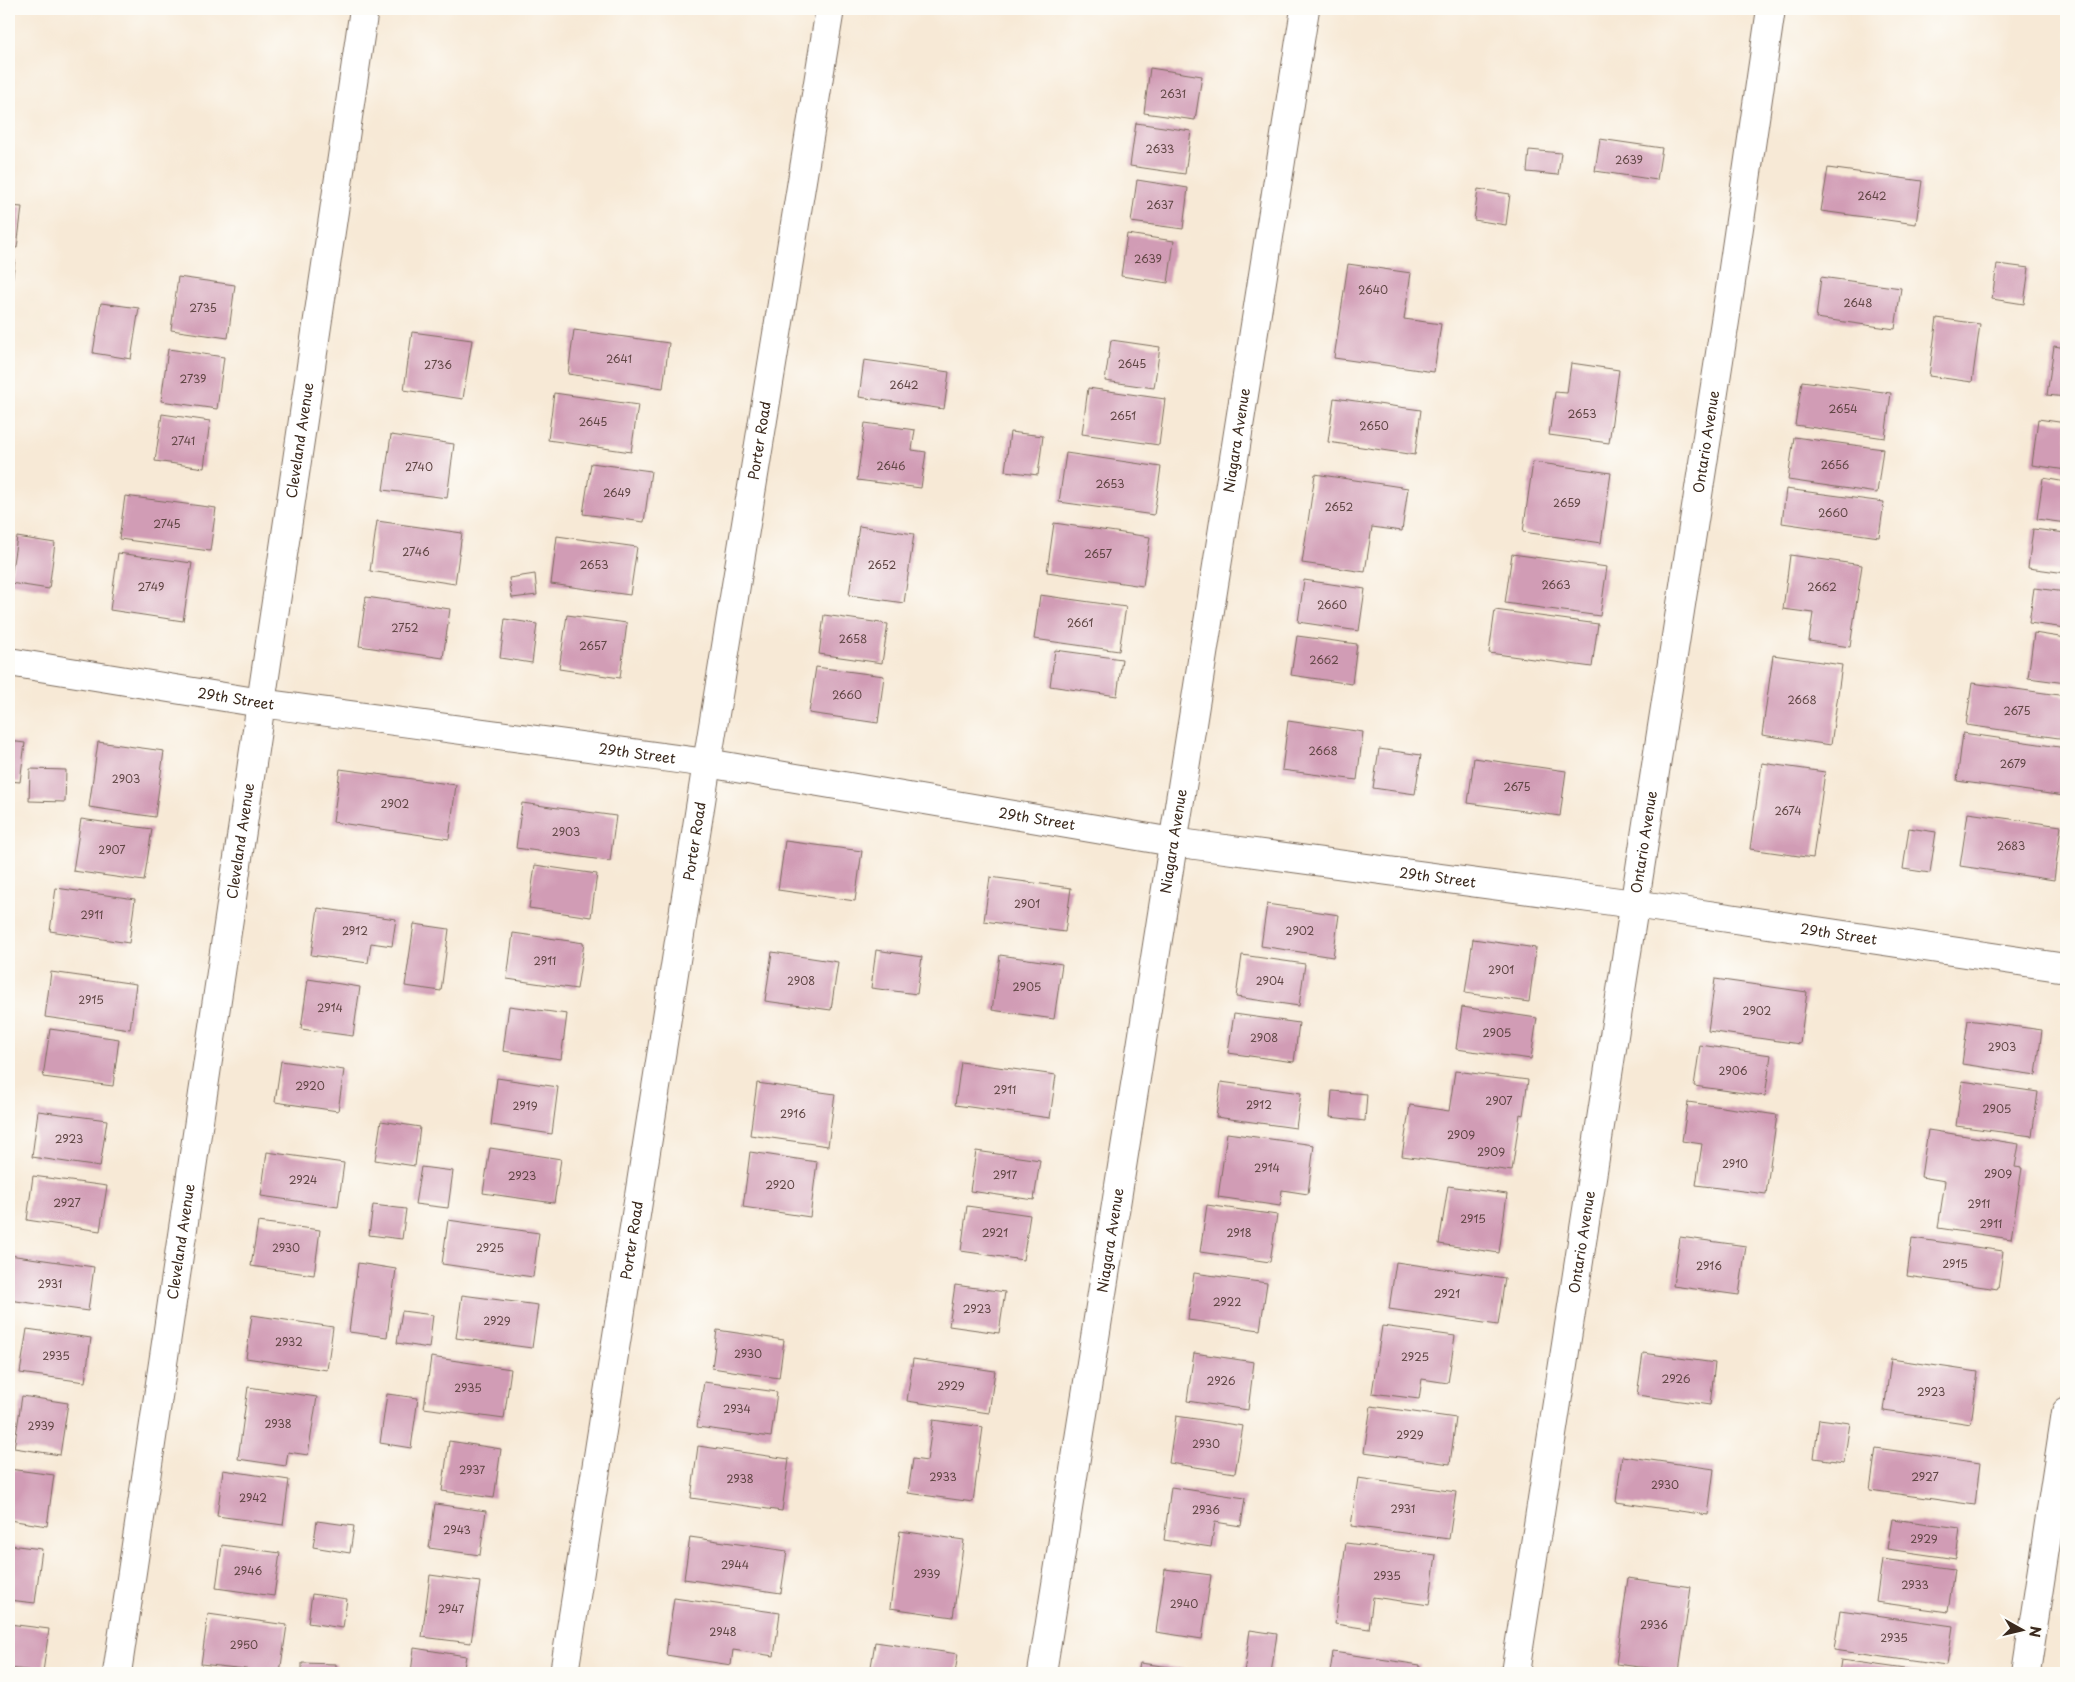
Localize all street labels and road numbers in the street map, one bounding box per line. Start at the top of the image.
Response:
street label: Cleveland Avenue [280,381,318,500]
street label: Niagara Avenue [1218,386,1255,494]
street label: Ontario Avenue [1687,389,1724,494]
street label: Porter Road [742,399,776,481]
street label: 29th Street [196,682,276,715]
street label: 29th Street [598,738,677,769]
street label: Cleveland Avenue [221,781,259,900]
street label: Niagara Avenue [1154,787,1192,895]
street label: Ontario Avenue [1625,789,1662,895]
street label: Porter Road [678,800,711,882]
street label: 29th Street [997,802,1077,835]
street label: 29th Street [1398,862,1478,893]
street label: 29th Street [1799,918,1879,950]
street label: Cleveland Avenue [162,1182,200,1301]
street label: Niagara Avenue [1091,1186,1129,1294]
street label: Ontario Avenue [1563,1189,1600,1295]
street label: Porter Road [615,1199,648,1281]

